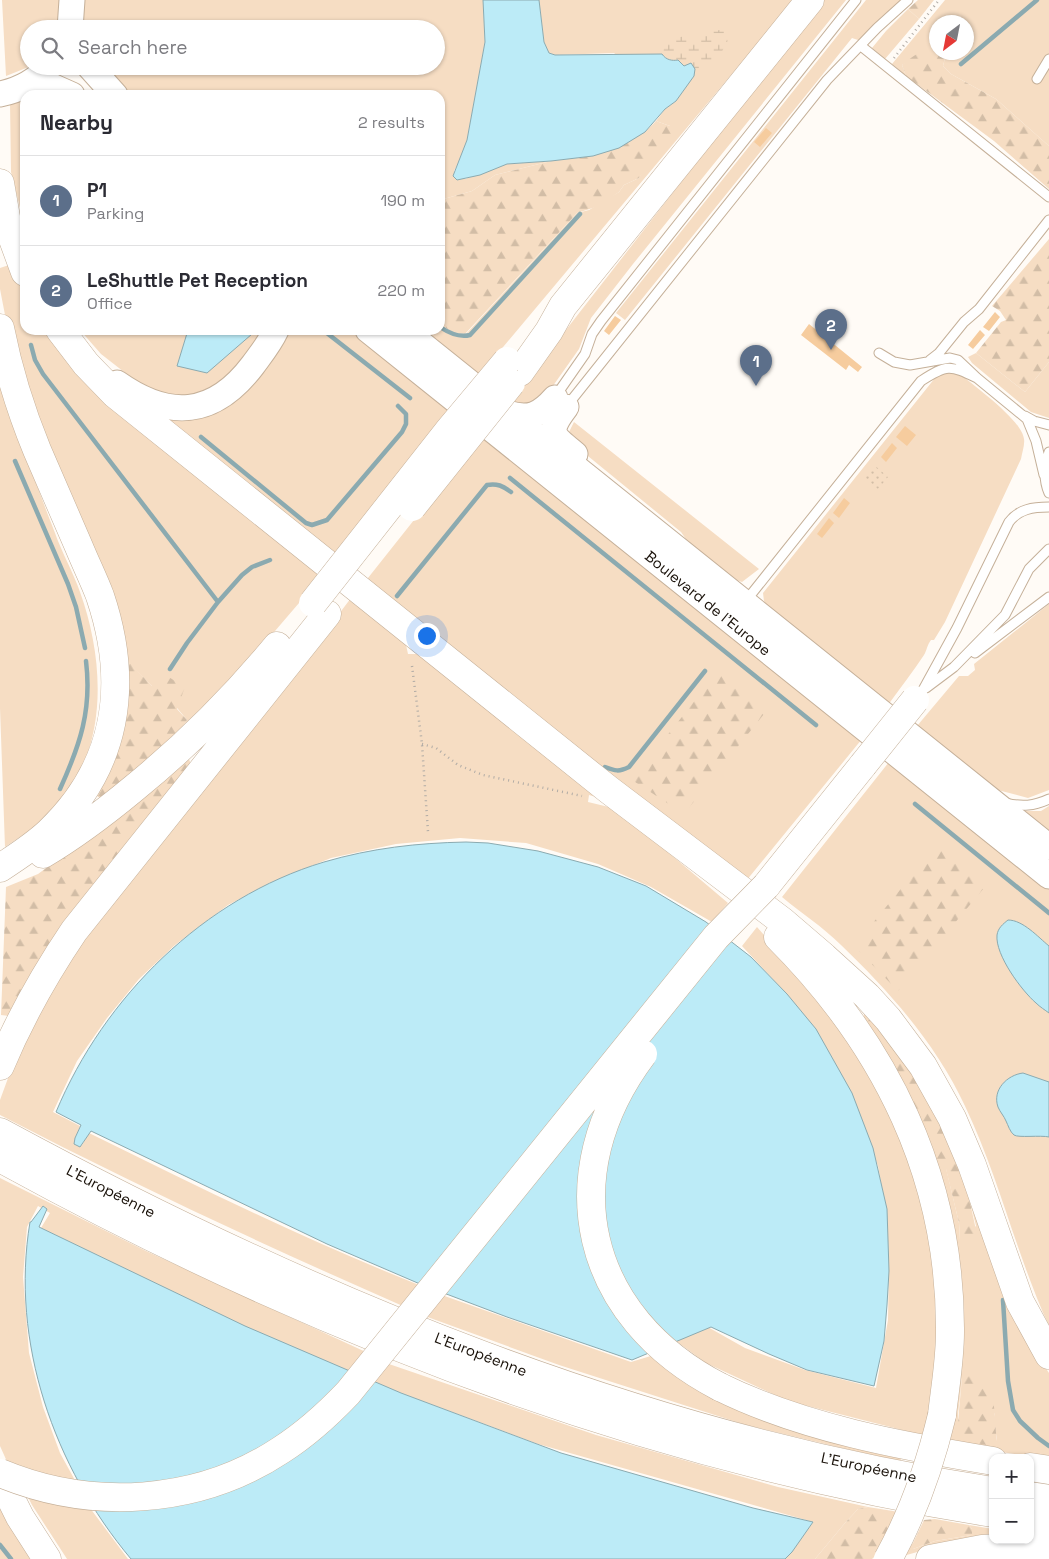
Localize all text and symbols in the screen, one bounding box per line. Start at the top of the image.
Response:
north arrow [929,15,974,60]
search box [20,20,445,75]
icon: search [38,34,66,62]
text: Search here [78,35,188,60]
text: Nearby [40,109,113,136]
text: 2 results [358,112,425,133]
text: P1 [87,178,107,203]
text: 1 [52,190,60,211]
text: 190 m [380,190,425,211]
text: Parking [87,203,144,224]
text: LeShuttle Pet Reception [87,268,308,293]
text: 2 [51,280,61,301]
text: 220 m [378,280,425,301]
text: Office [87,293,133,314]
pin: 2 [815,309,847,350]
pin: 1 [740,345,772,386]
street label: Boulevard de l'Europe [641,546,775,660]
your location [414,623,440,649]
street label: L'Européenne [63,1160,159,1222]
street label: L'Européenne [432,1328,530,1380]
street label: L'Européenne [819,1448,919,1486]
map controls [989,1454,1034,1544]
button: + [989,1454,1034,1499]
button: − [989,1499,1034,1544]

